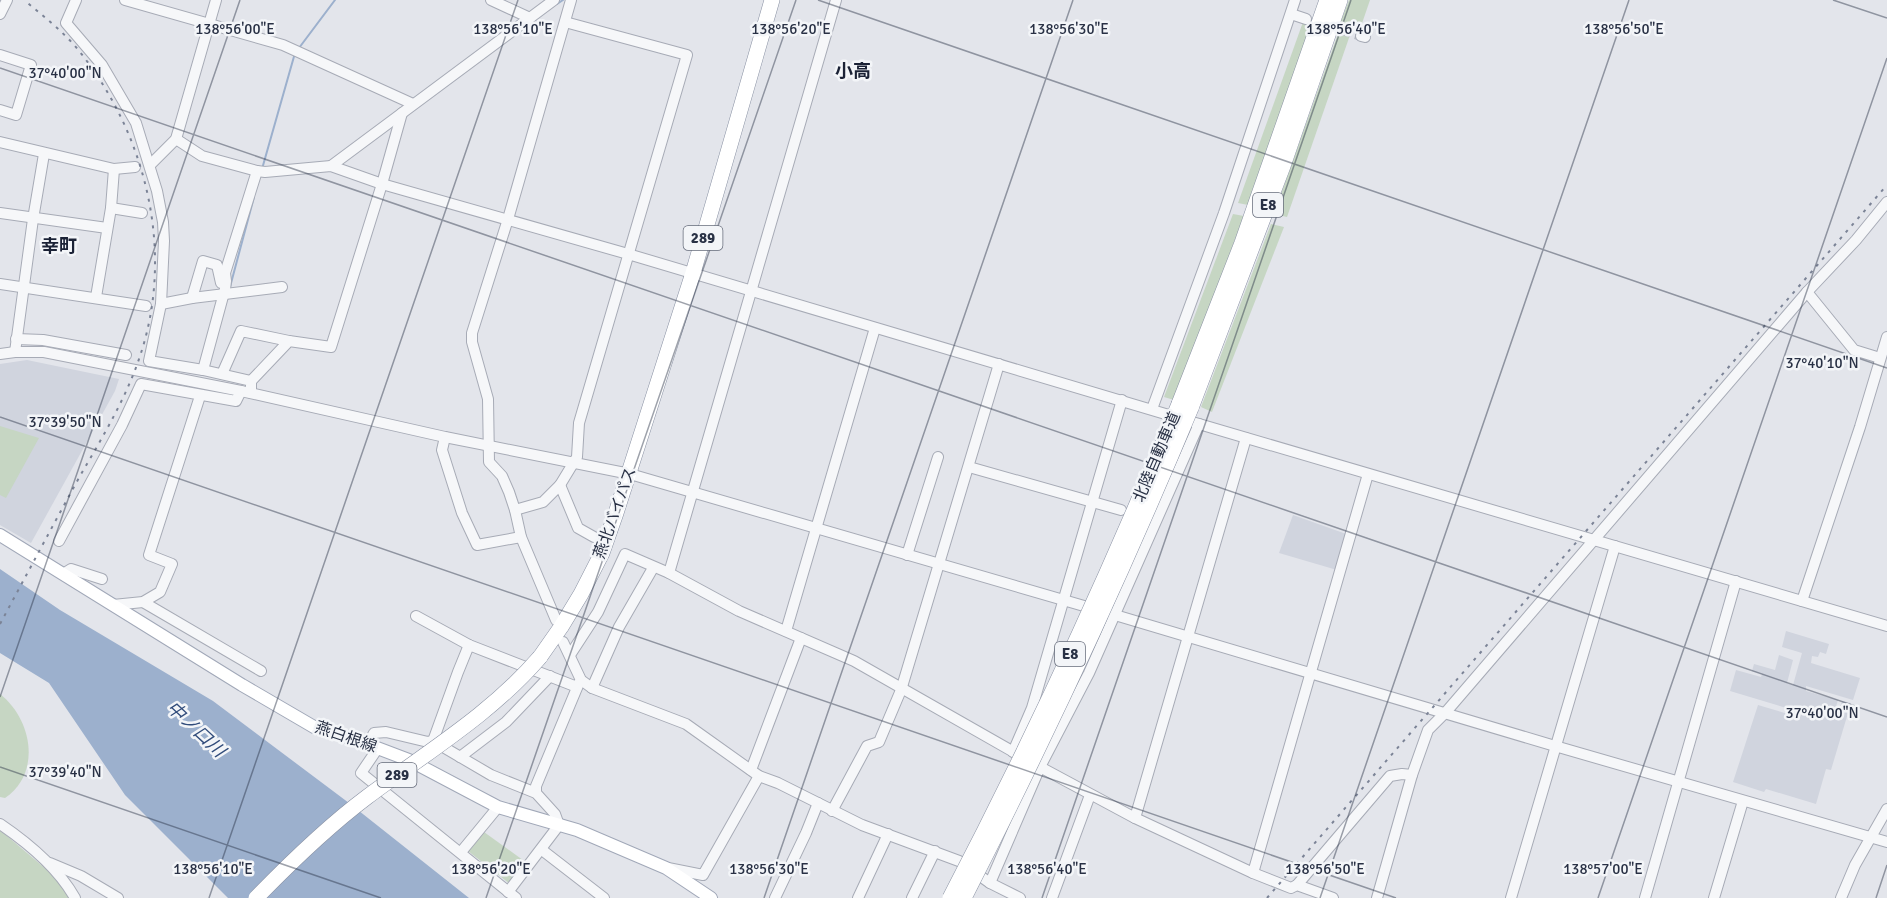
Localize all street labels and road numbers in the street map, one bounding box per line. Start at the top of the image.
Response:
road number: E8 [1253,193,1283,217]
road number: 289 [684,226,722,250]
street label: 北陸自動車道 [1129,409,1185,505]
street label: 燕北バイパス [589,465,641,561]
road number: E8 [1055,642,1085,666]
street label: 燕白根線 [312,717,380,757]
road number: 289 [378,763,416,787]

